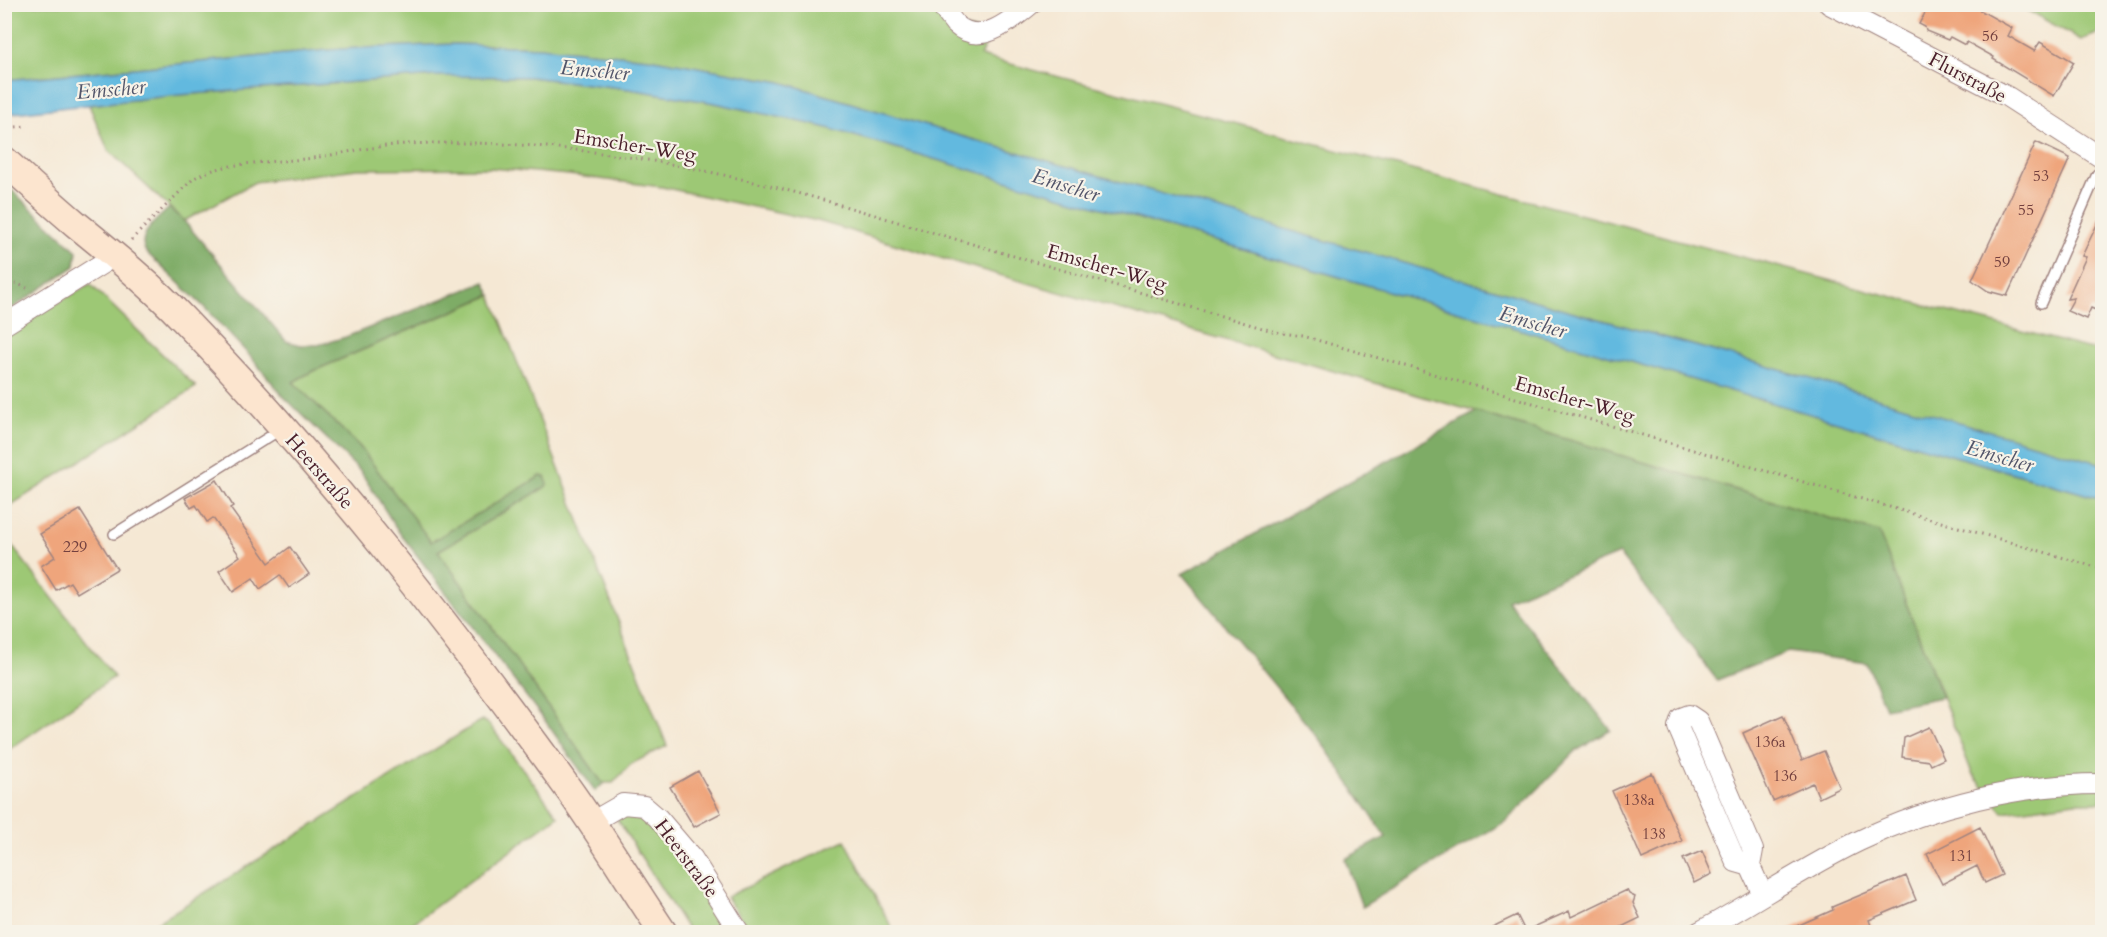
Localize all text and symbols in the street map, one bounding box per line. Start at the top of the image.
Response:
house number: 56 [1982,25,1998,47]
street label: Flurstraße [1924,46,2011,109]
water label: Emscher [559,53,632,88]
water label: Emscher [75,72,148,107]
street label: Emscher-Weg [572,122,699,169]
water label: Emscher [1029,162,1104,210]
house number: 53 [2033,165,2049,187]
house number: 55 [2018,199,2034,221]
street label: Emscher-Weg [1044,237,1171,298]
house number: 59 [1994,251,2010,273]
water label: Emscher [1496,299,1571,346]
street label: Emscher-Weg [1512,369,1639,430]
street label: Heerstraße [279,428,360,515]
water label: Emscher [1963,433,2038,480]
house number: 229 [63,536,87,558]
house number: 136a [1754,731,1786,753]
house number: 136 [1773,765,1797,787]
house number: 138a [1623,789,1655,811]
street label: Heerstraße [648,813,725,903]
house number: 138 [1642,823,1666,845]
house number: 131 [1949,845,1973,867]

